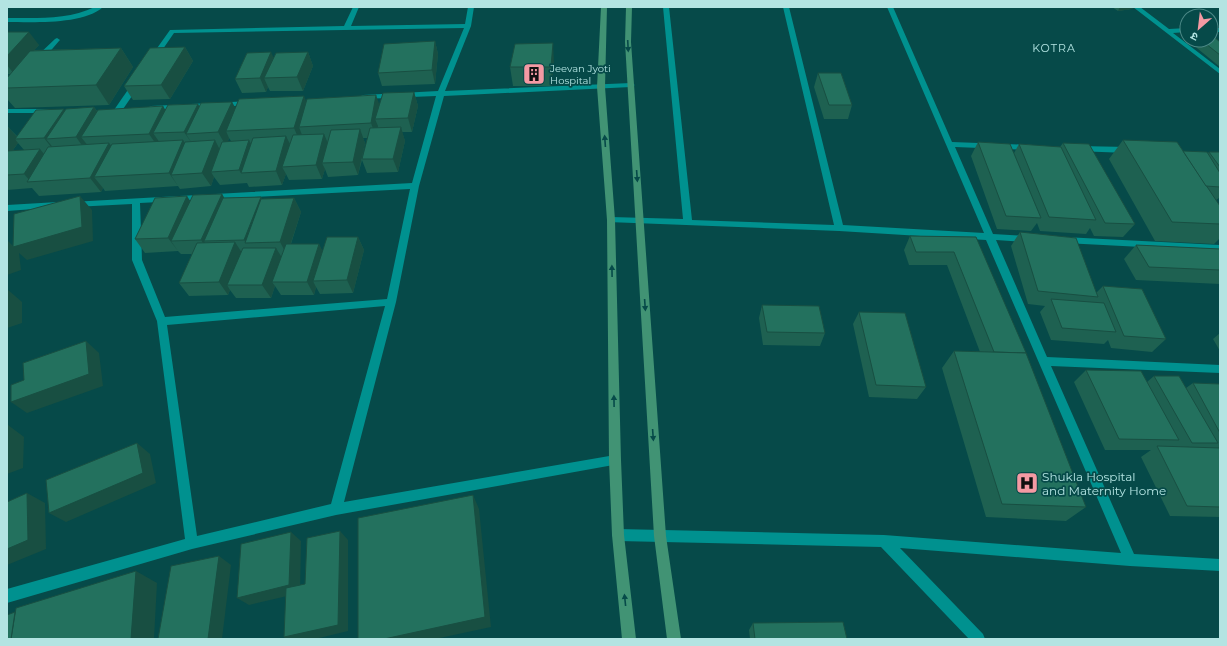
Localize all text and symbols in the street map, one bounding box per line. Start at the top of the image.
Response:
north arrow [1179,8,1219,48]
text: उ [1188,29,1200,45]
one-way arrow [625,40,632,52]
district label: KOTRA [1032,41,1076,55]
building icon: Jeevan Jyoti Hospital [521,61,547,87]
place label: Jeevan Jyoti Hospital [549,62,611,87]
one-way arrow [602,135,609,147]
one-way arrow [633,170,640,182]
one-way arrow [608,265,615,277]
one-way arrow [642,299,648,312]
one-way arrow [611,394,617,407]
one-way arrow [650,429,657,441]
place label: Shukla Hospital and Maternity Home [1042,469,1166,498]
hospital icon: Shukla Hospital and Maternity Home [1014,470,1040,496]
one-way arrow [621,594,628,606]

